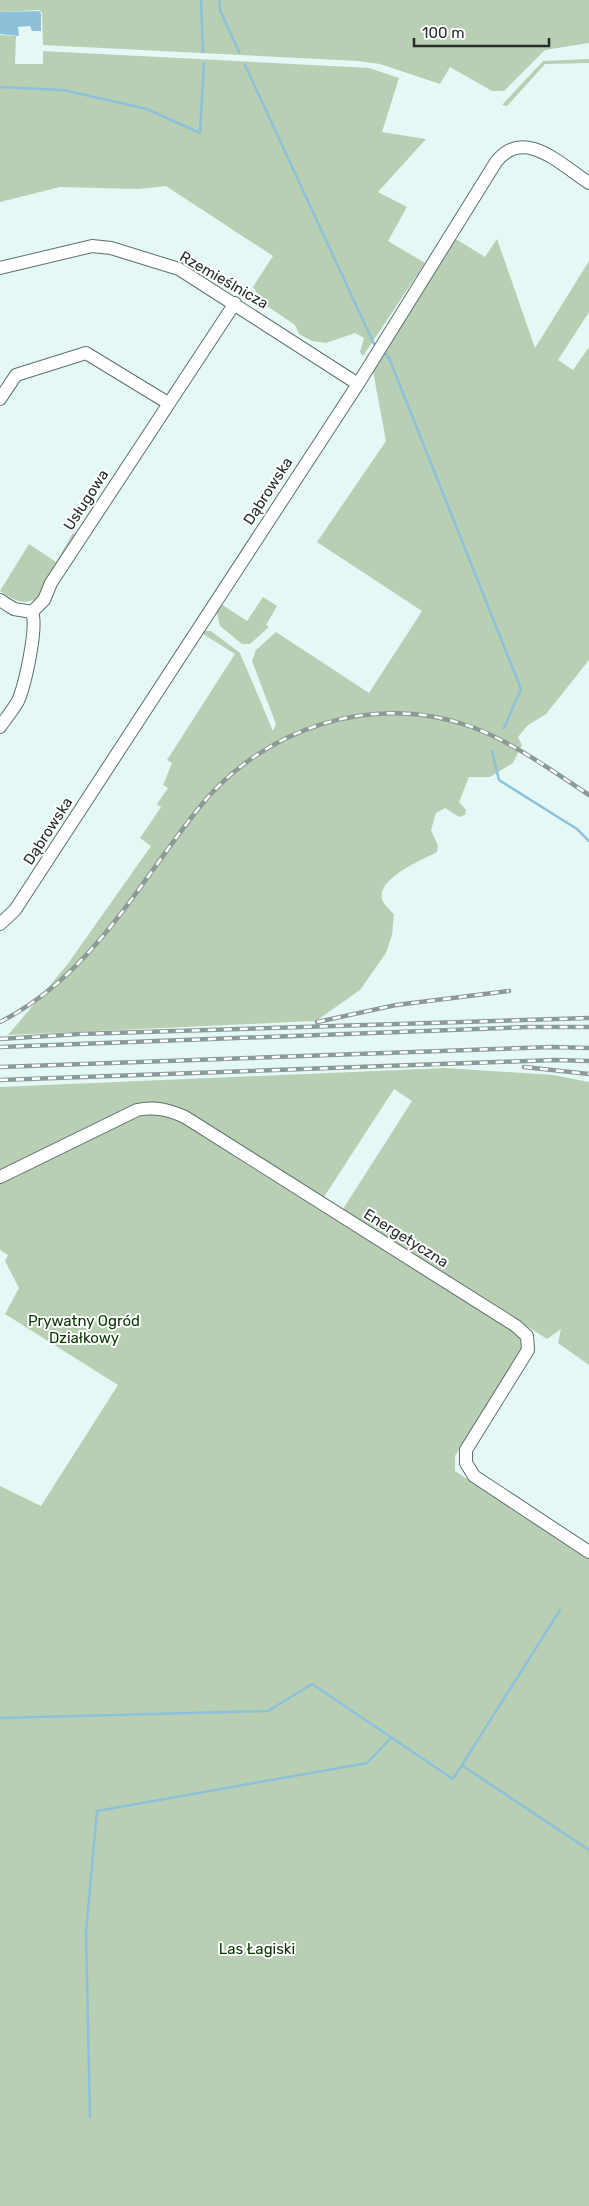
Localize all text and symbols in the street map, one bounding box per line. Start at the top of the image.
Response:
scale bar [414,15,549,47]
text: 100 m [422,24,464,42]
street label: Rzemieślnicza [176,247,272,313]
street label: Dąbrowska [240,454,296,528]
street label: Usługowa [60,466,112,534]
street label: Dąbrowska [20,794,76,868]
street label: Energetyczna [360,1205,452,1271]
park label: Prywatny Ogród Działkowy [28,1312,140,1347]
park label: Las Łagiski [219,1940,295,1958]

